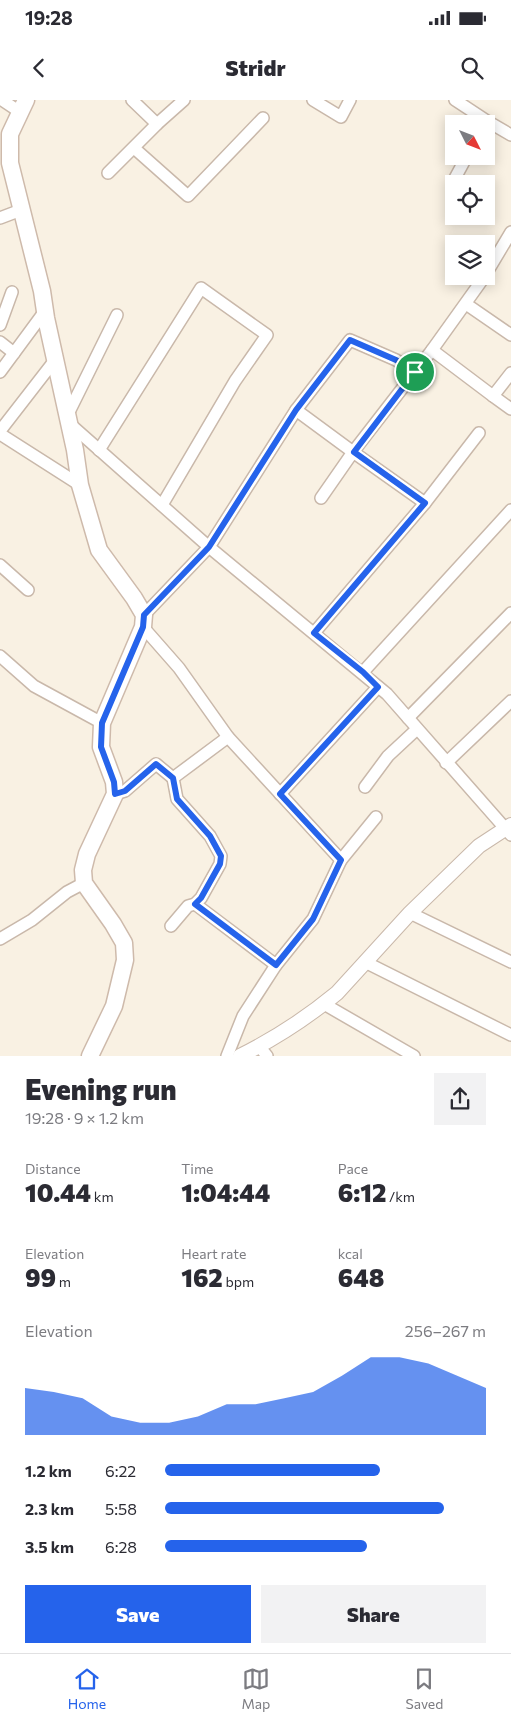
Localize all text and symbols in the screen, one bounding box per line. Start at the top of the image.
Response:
text: 19:28 [25,6,73,29]
icon: back [25,54,53,82]
text: Stridr [225,54,286,81]
icon: search [458,54,486,82]
north arrow [445,115,495,165]
map controls [445,115,495,285]
button: locate [445,175,495,225]
button: layers [445,235,495,285]
pin [394,351,436,393]
icon: arrive [401,358,429,386]
text: Evening run [25,1072,177,1106]
button: share [434,1073,486,1125]
text: 19:28 · 9 × 1.2 km [25,1108,144,1127]
text: Distance [25,1160,81,1177]
text: Time [181,1160,214,1177]
text: Pace [338,1160,368,1177]
text: 10.44 [25,1177,91,1207]
text: 1:04:44 [181,1177,270,1207]
text: 6:12 [338,1177,386,1207]
text: km [91,1188,114,1205]
text: /km [386,1188,415,1205]
text: Elevation [25,1245,84,1262]
text: Heart rate [181,1245,246,1262]
text: kcal [338,1245,363,1262]
text: 99 [25,1262,56,1292]
text: 162 [181,1262,223,1292]
text: 648 [338,1262,384,1292]
text: m [56,1273,71,1290]
text: bpm [223,1273,254,1290]
text: Elevation [25,1321,93,1340]
text: 256–267 m [405,1321,486,1340]
text: 1.2 km [25,1461,72,1480]
text: 6:22 [105,1461,136,1480]
text: 2.3 km [25,1499,74,1518]
text: 5:58 [105,1499,137,1518]
text: 3.5 km [25,1537,74,1556]
text: 6:28 [105,1537,137,1556]
button: Save [25,1585,251,1643]
button: Share [261,1585,486,1643]
tab: Home [68,1665,106,1712]
tab: Map [241,1665,270,1712]
tab: Saved [406,1665,443,1712]

